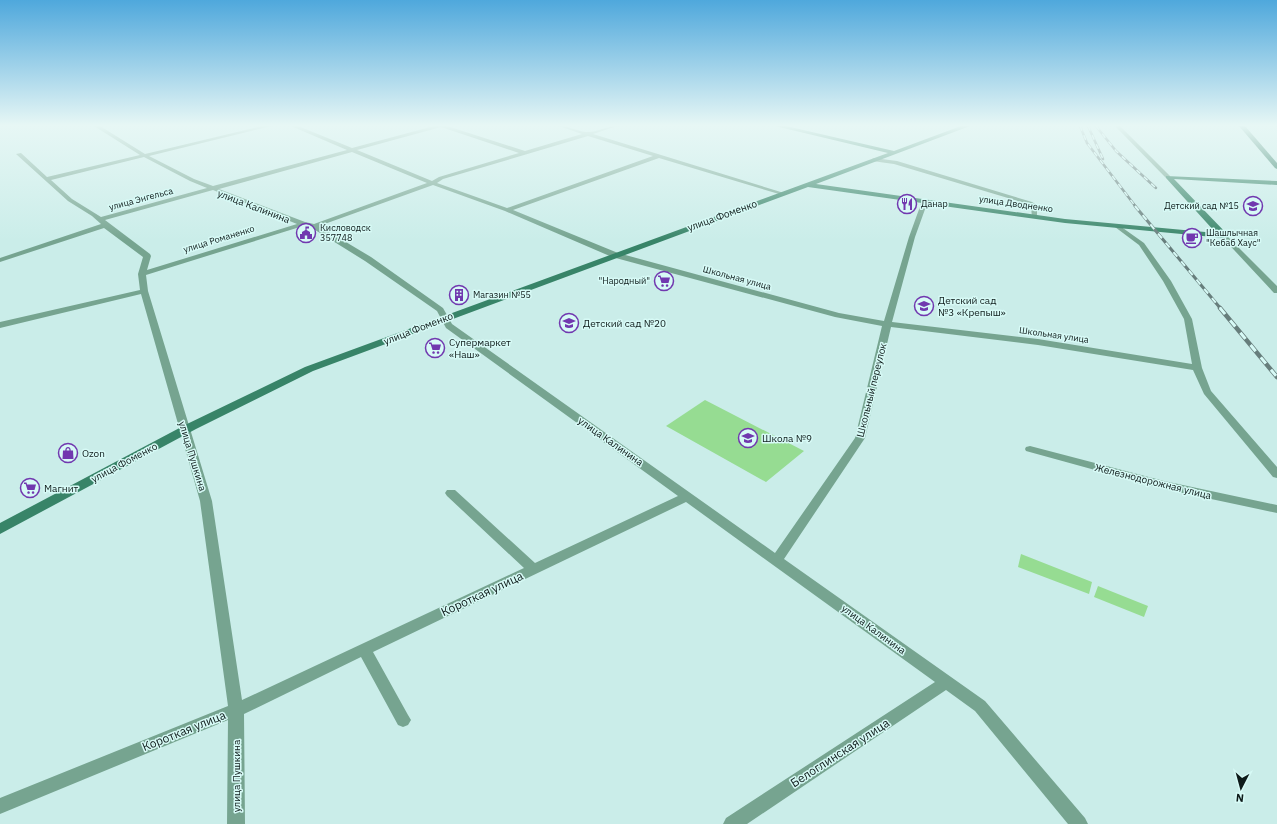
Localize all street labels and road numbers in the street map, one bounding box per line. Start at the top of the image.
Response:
street label: улица Энгельса [108,185,174,212]
street label: улица Калинина [216,187,293,226]
street label: улица Дводненко [978,193,1054,214]
street label: улица Фоменко [685,197,759,234]
street label: улица Романенко [182,222,256,255]
street label: Школьная улица [702,263,773,292]
street label: улица Фоменко [382,309,455,348]
street label: Школьная улица [1019,324,1090,345]
street label: Школьный переулок [853,341,890,439]
street label: улица Калинина [576,414,646,469]
street label: улица Пушкина [176,420,210,493]
street label: улица Фоменко [89,439,160,485]
street label: Железнодорожная улица [1093,461,1213,502]
street label: Короткая улица [438,568,526,619]
street label: улица Калинина [839,602,909,658]
street label: Короткая улица [140,707,228,754]
street label: Белоглинская улица [787,715,892,790]
street label: улица Пушкина [230,739,243,812]

